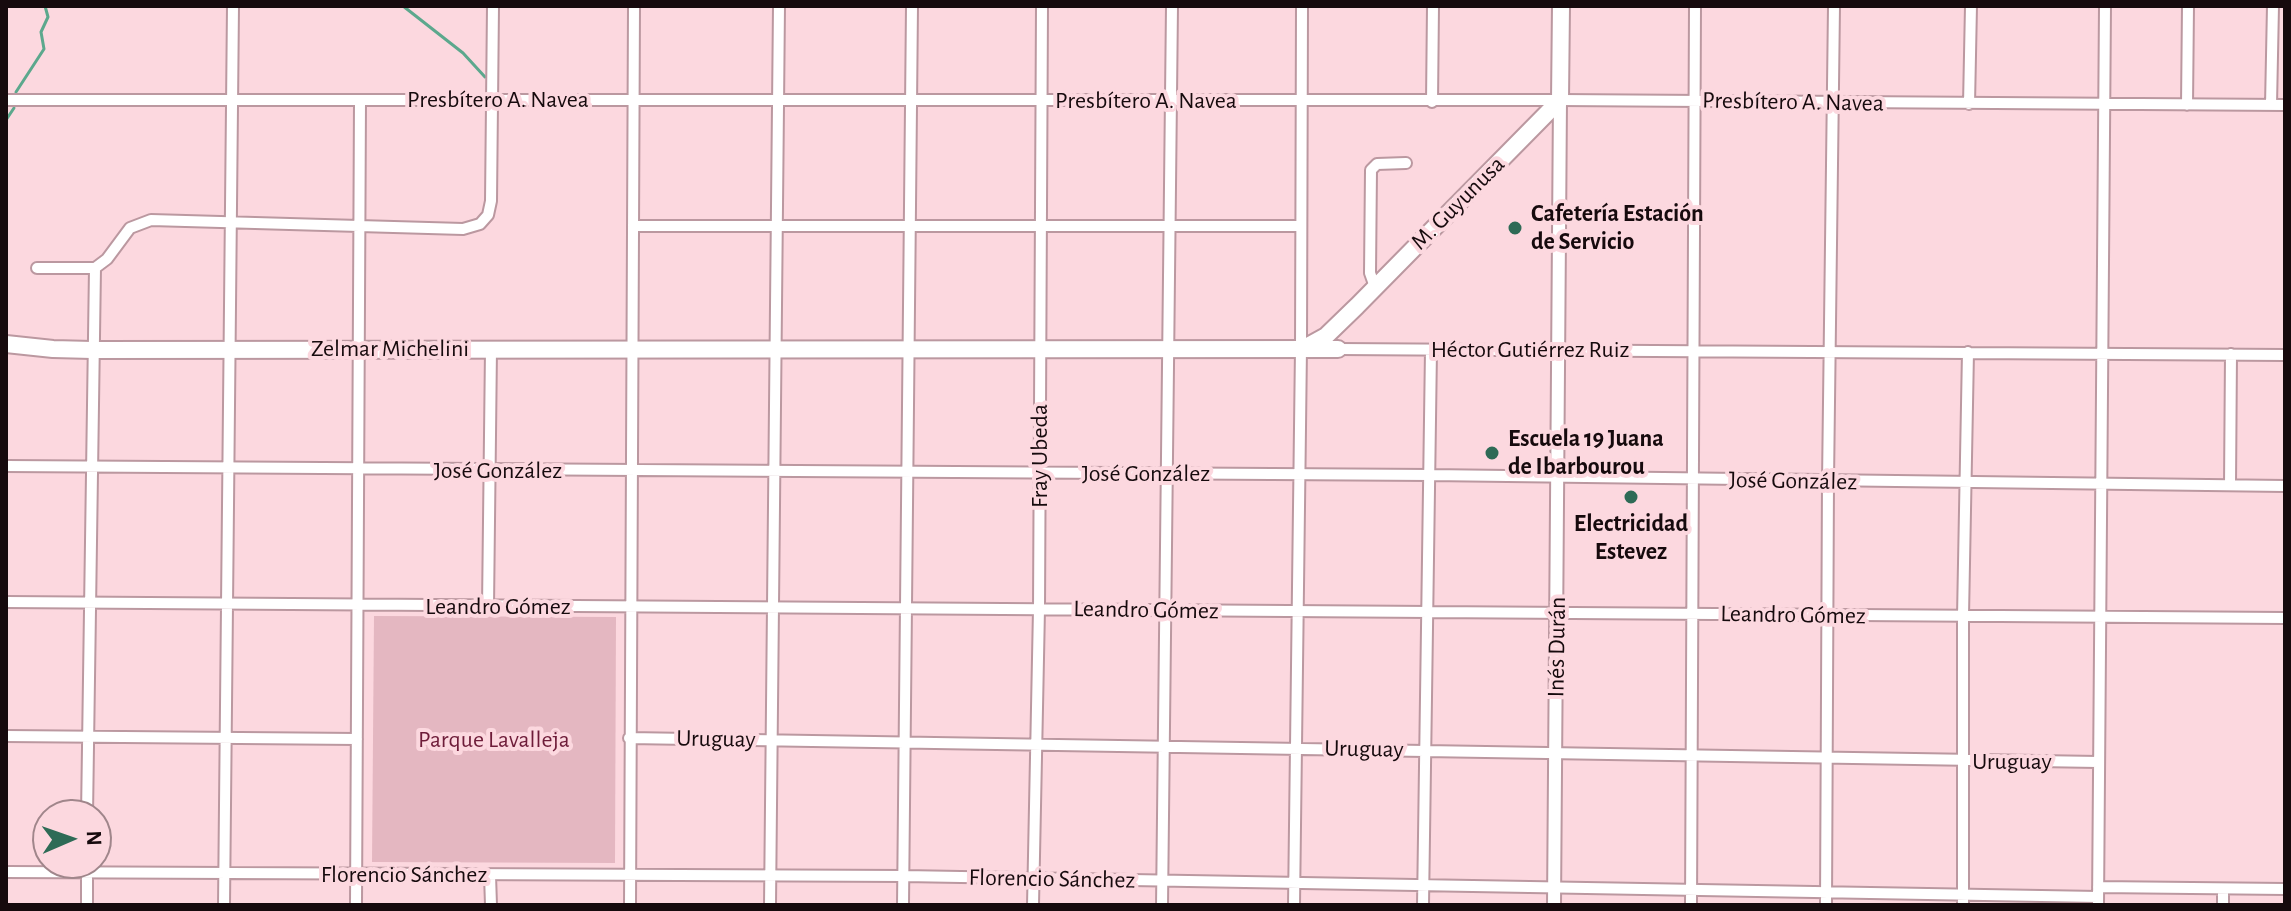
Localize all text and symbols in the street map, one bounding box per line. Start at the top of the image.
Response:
street label: Presbítero A. Navea [407,86,589,114]
street label: Presbítero A. Navea [1702,86,1884,118]
street label: Presbítero A. Navea [1055,87,1237,115]
street label: M. Guyunusa [1405,150,1511,256]
place label: Cafetería Estación de Servicio [1531,200,1704,256]
marker: Cafetería Estación de Servicio [1506,219,1524,237]
street label: Zelmar Michelini [311,335,469,363]
street label: Héctor Gutiérrez Ruiz [1431,336,1629,364]
street label: Fray Ubeda [1026,404,1054,508]
place label: Escuela 19 Juana de Ibarbourou [1508,425,1664,481]
marker: Escuela 19 Juana de Ibarbourou [1483,444,1501,462]
street label: José González [434,457,562,485]
street label: José González [1082,460,1210,488]
street label: José González [1729,465,1857,497]
marker: Electricidad Estevez [1622,488,1640,506]
place label: Electricidad Estevez [1574,510,1688,566]
street label: Leandro Gómez [425,593,571,621]
street label: Leandro Gómez [1073,594,1219,626]
street label: Inés Durán [1542,596,1572,698]
street label: Leandro Gómez [1720,599,1866,631]
street label: Uruguay [676,724,756,754]
park label: Parque Lavalleja [418,726,570,754]
street label: Uruguay [1324,734,1404,764]
street label: Uruguay [1972,748,2052,776]
north arrow [32,799,112,879]
text: N [83,830,105,846]
street label: Florencio Sánchez [321,861,487,889]
street label: Florencio Sánchez [968,863,1136,895]

